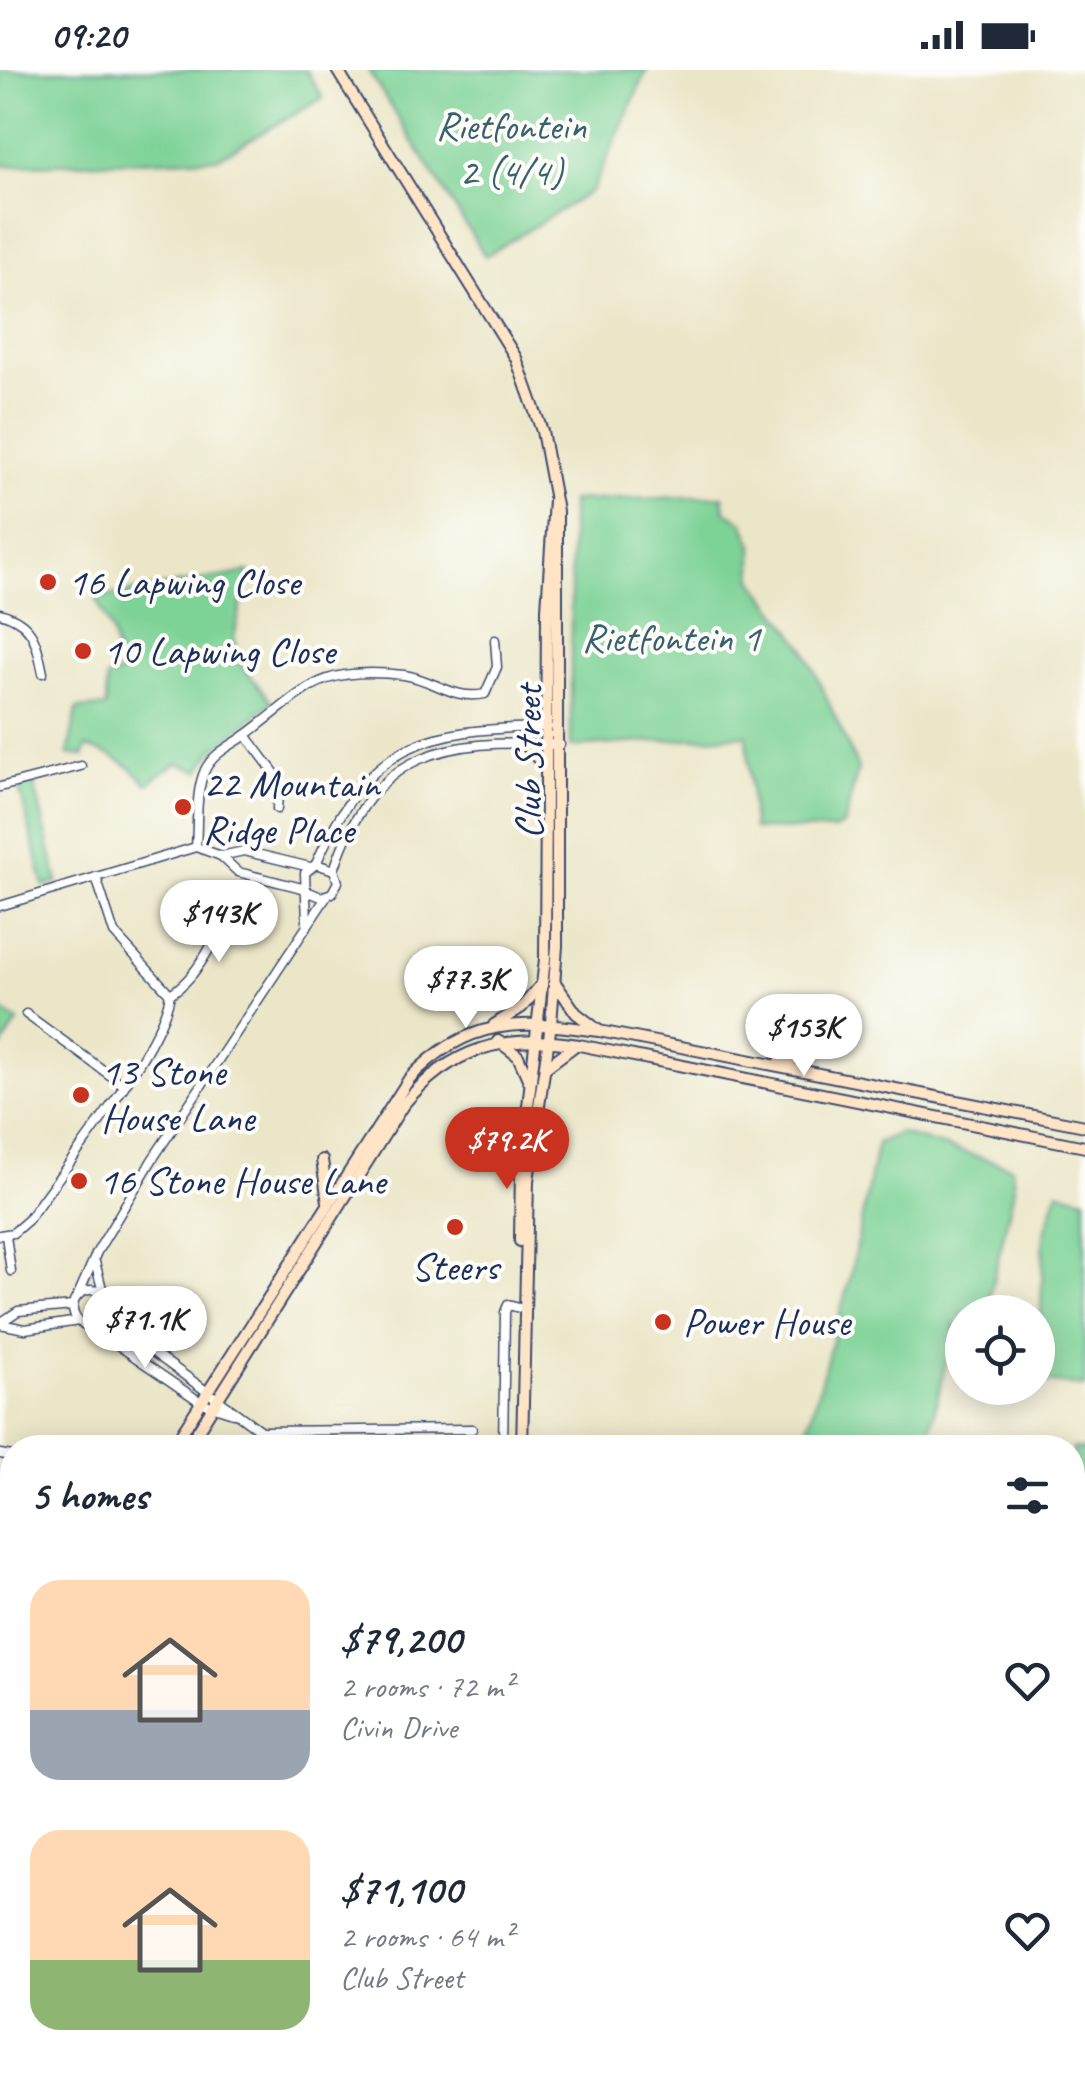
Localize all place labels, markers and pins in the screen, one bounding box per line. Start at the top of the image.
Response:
place label: 16 Lapwing Close [68,557,303,607]
marker: 16 Lapwing Close [37,571,59,593]
place label: 10 Lapwing Close [103,626,338,676]
marker: 10 Lapwing Close [72,640,94,662]
place label: 22 Mountain Ridge Place [203,759,382,855]
marker: 22 Mountain Ridge Place [172,796,194,818]
pin: $143K [149,880,289,965]
pin: $77.3K [385,946,547,1031]
pin: $153K [734,994,874,1079]
place label: 13 Stone House Lane [101,1047,257,1143]
marker: 13 Stone House Lane [70,1084,92,1106]
pin: $79.2K [426,1107,588,1192]
place label: 16 Stone House Lane [99,1156,388,1206]
marker: 16 Stone House Lane [68,1170,90,1192]
marker: Steers [444,1216,466,1238]
place label: Steers [411,1242,502,1292]
pin: $71.1K [64,1286,226,1371]
place label: Power House [683,1297,853,1347]
marker: Power House [652,1311,674,1333]

